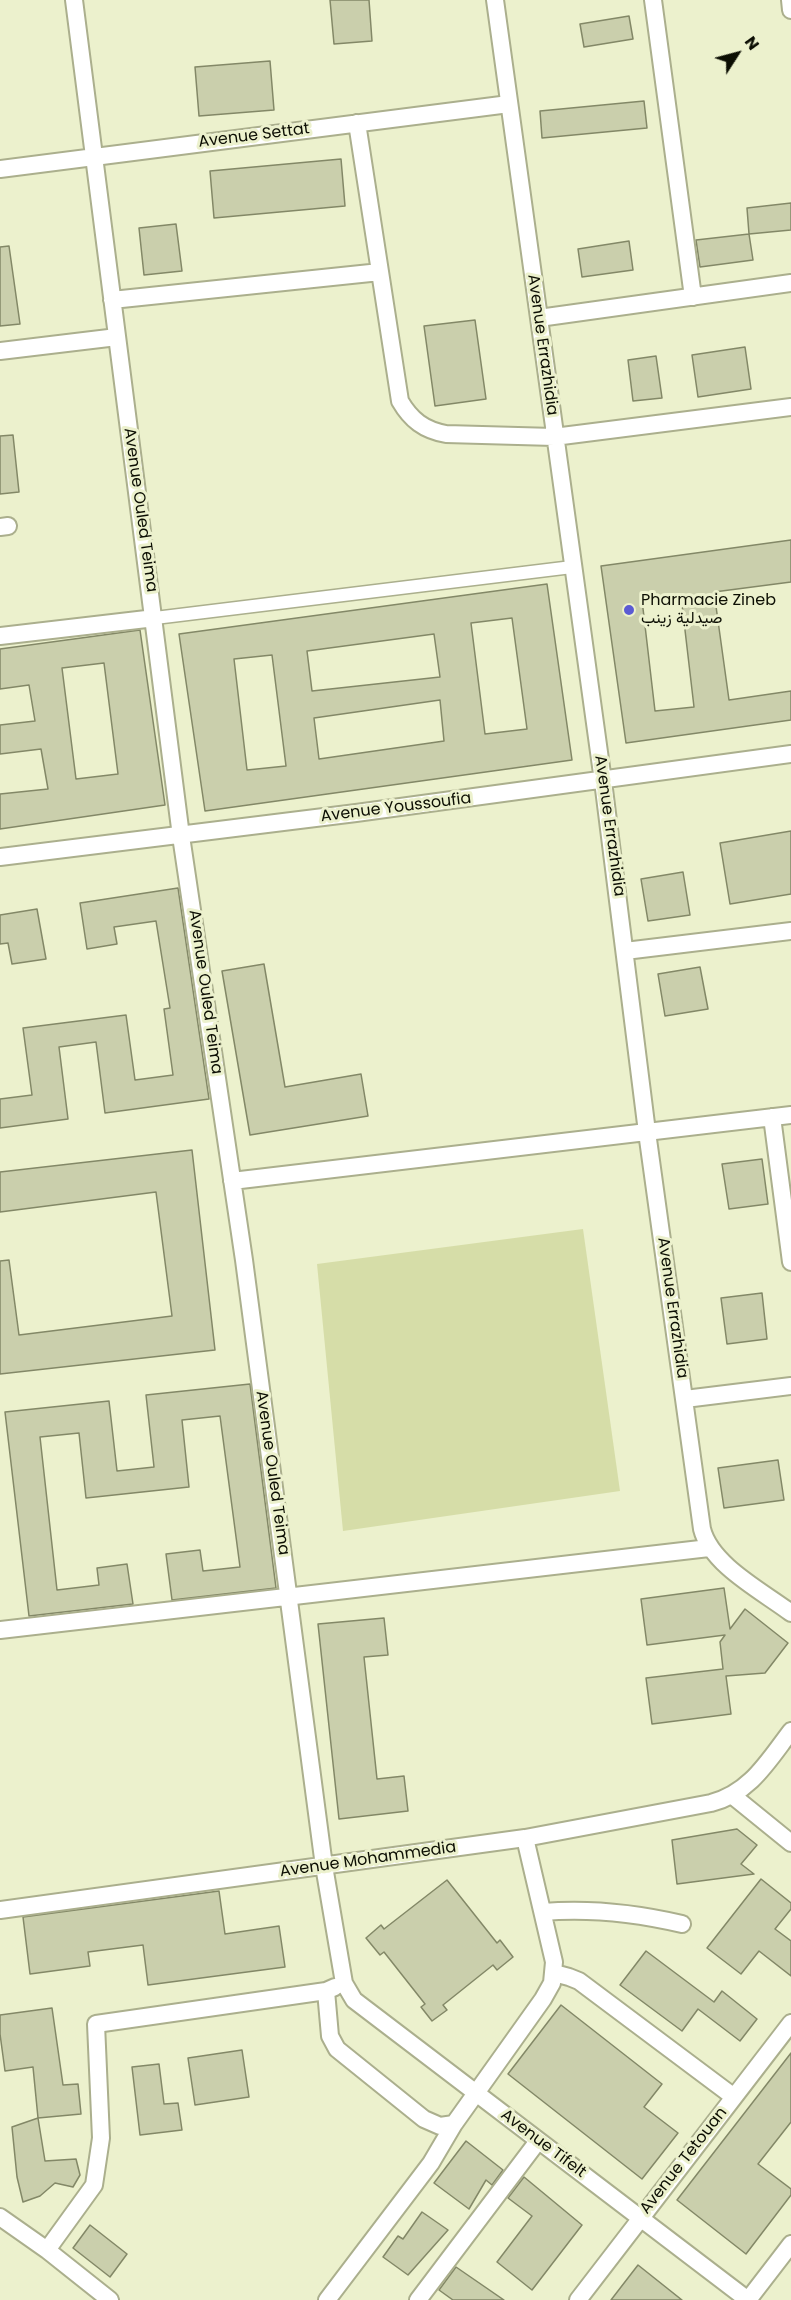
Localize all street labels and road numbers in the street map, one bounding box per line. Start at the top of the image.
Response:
street label: Avenue Settat [197,120,311,152]
street label: Avenue Errazhidia [523,273,561,417]
street label: Avenue Ouled Teima [119,427,161,593]
street label: Avenue Errazhidia [590,754,628,898]
street label: Avenue Youssoufia [320,789,472,827]
street label: Avenue Ouled Teima [184,909,226,1075]
street label: Avenue Errazhidia [653,1236,691,1380]
street label: Avenue Ouled Teima [251,1390,293,1556]
street label: Avenue Mohammedia [279,1838,457,1882]
street label: Avenue Tetouan [636,2104,732,2218]
street label: Avenue Tifelt [497,2106,589,2182]

